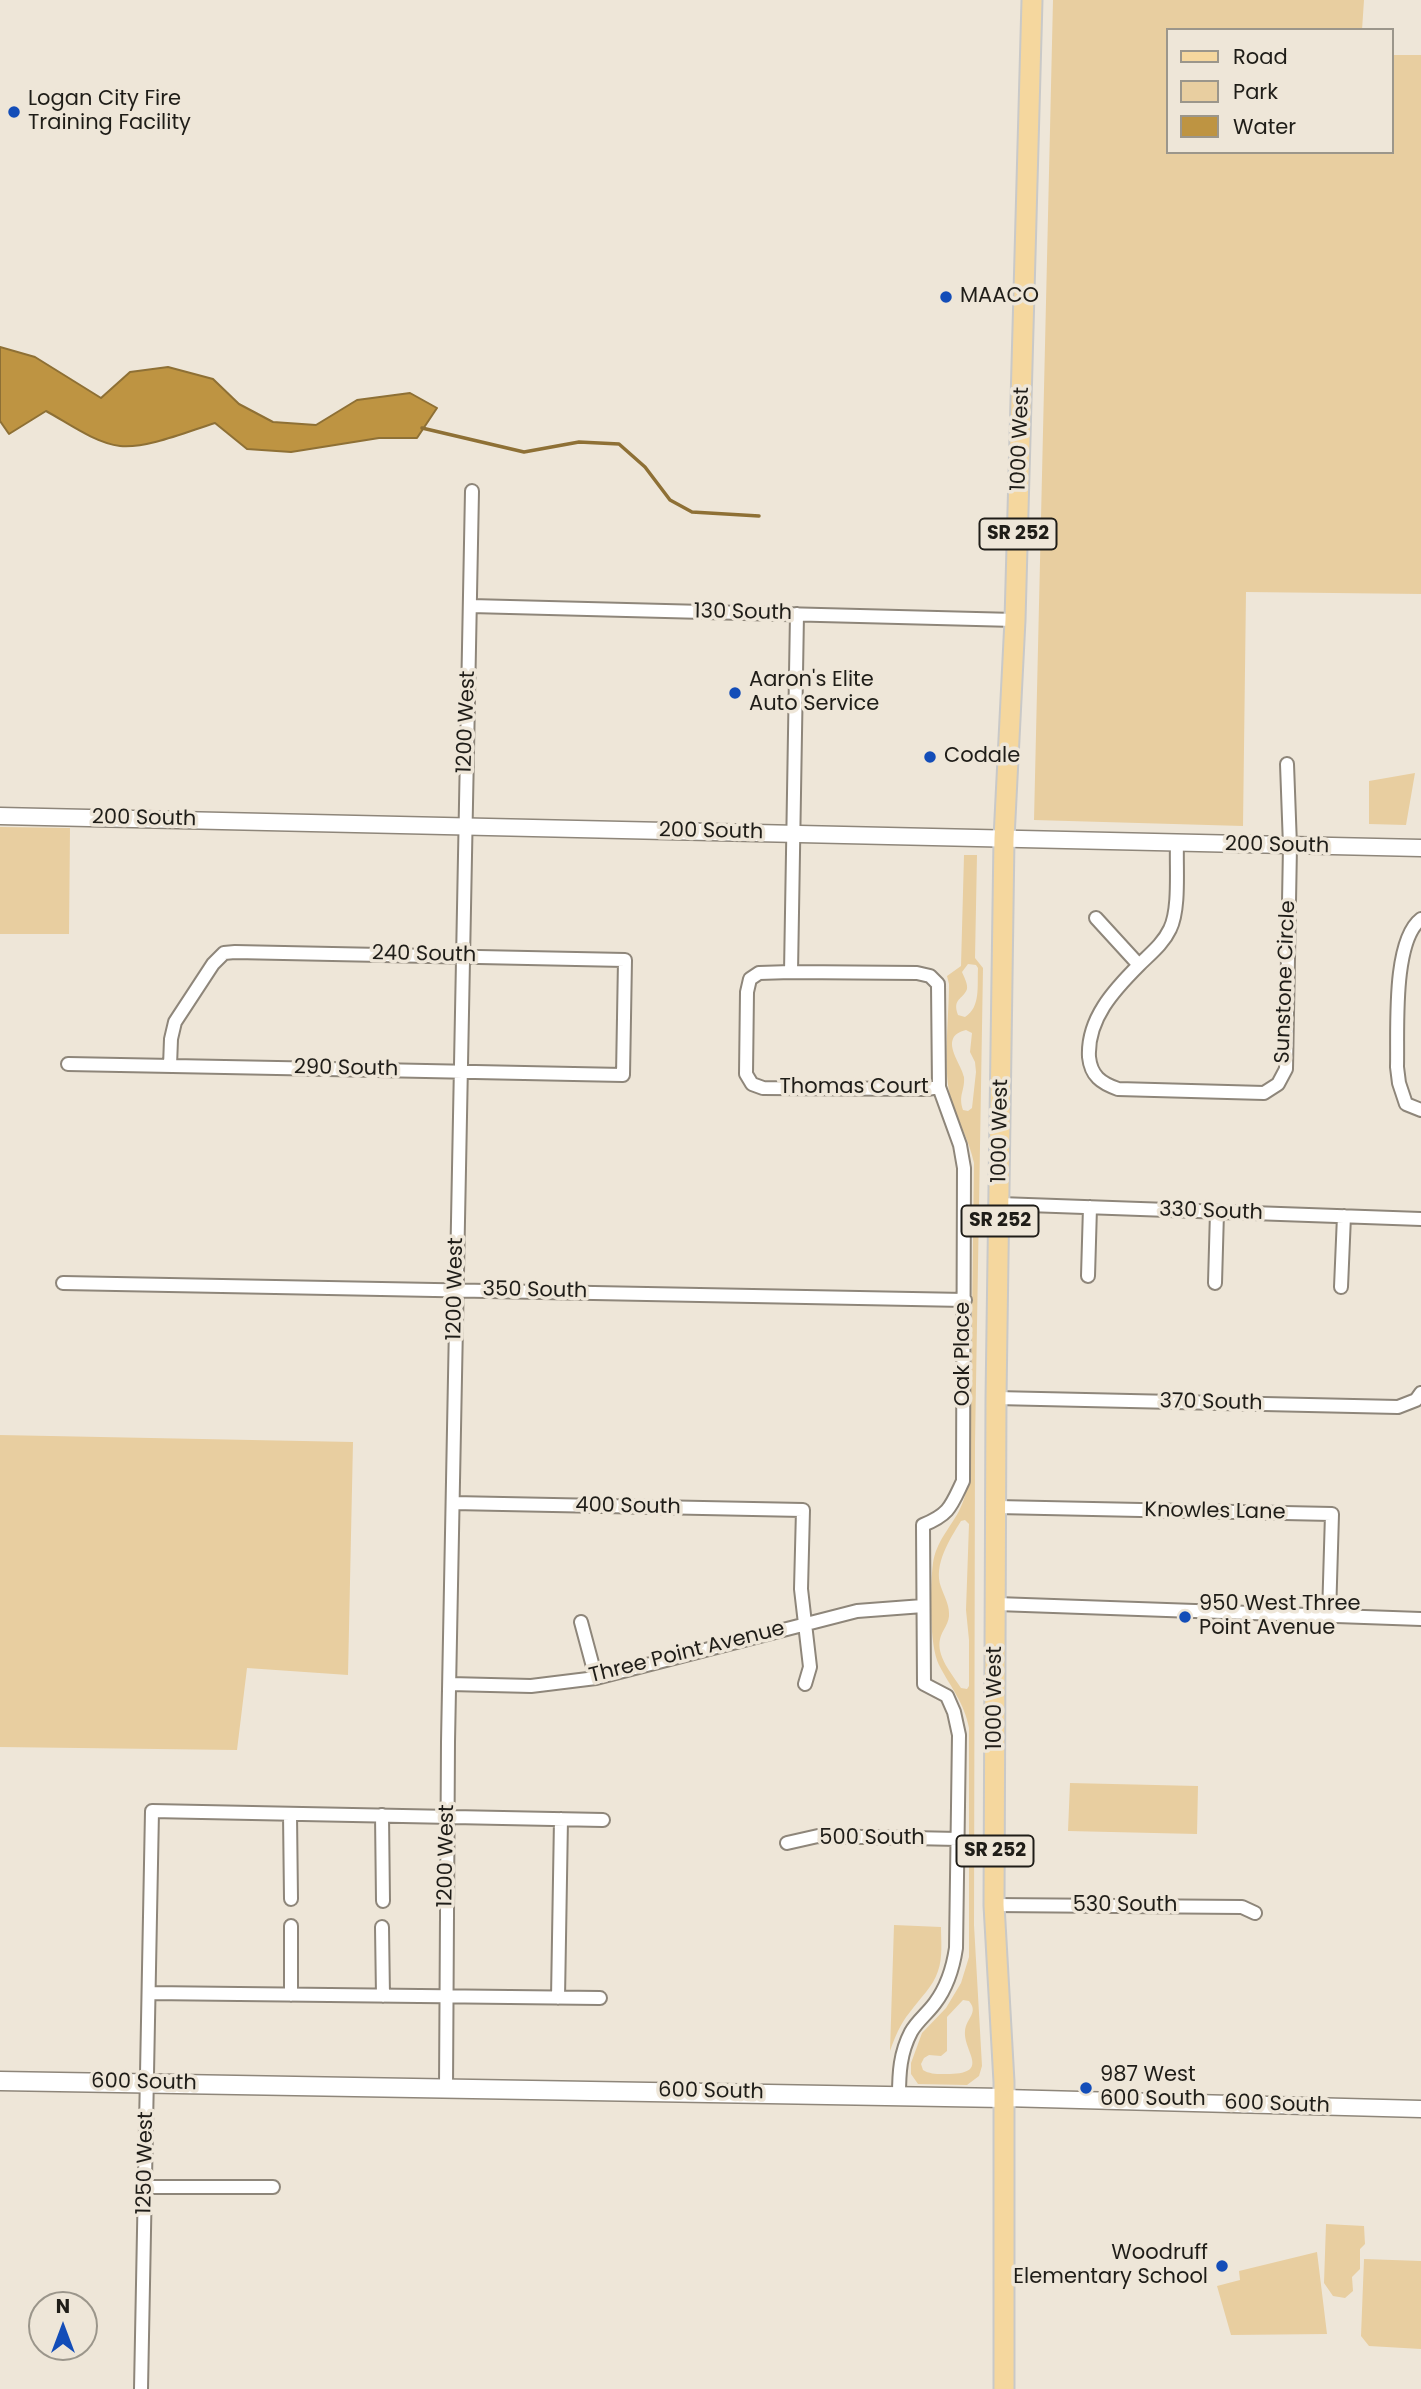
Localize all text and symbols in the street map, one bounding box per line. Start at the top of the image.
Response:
legend [1166,28,1393,154]
text: Road [1233,42,1288,71]
text: Park [1233,77,1278,106]
place label: Logan City Fire Training Facility [28,87,191,137]
marker: Logan City Fire Training Facility [6,104,22,120]
text: Water [1233,112,1296,141]
place label: MAACO [960,284,1039,310]
marker: MAACO [938,289,954,305]
street label: 1000 West [1007,387,1035,491]
road number: SR 252 [979,519,1056,550]
street label: 130 South [694,600,792,626]
place label: Aaron's Elite Auto Service [749,668,879,718]
street label: 1200 West [453,670,481,774]
marker: Aaron's Elite Auto Service [727,685,743,701]
place label: Codale [944,744,1020,770]
marker: Codale [922,749,938,765]
street label: 200 South [92,805,196,833]
street label: 200 South [659,818,763,846]
street label: 200 South [1225,832,1329,860]
street label: Sunstone Circle [1271,900,1301,1064]
street label: 240 South [372,941,476,969]
street label: 290 South [294,1055,398,1083]
street label: Thomas Court [779,1075,929,1101]
street label: 1000 West [987,1079,1015,1183]
street label: 330 South [1159,1198,1263,1226]
road number: SR 252 [962,1205,1038,1236]
street label: 1200 West [443,1237,469,1341]
street label: 350 South [482,1277,588,1305]
street label: Oak Place [951,1302,977,1406]
street label: 370 South [1159,1390,1263,1416]
street label: 400 South [575,1493,681,1521]
street label: Knowles Lane [1144,1498,1286,1526]
place label: 950 West Three Point Avenue [1199,1592,1361,1642]
marker: 950 West Three Point Avenue [1177,1609,1193,1625]
street label: Three Point Avenue [587,1617,787,1689]
street label: 1000 West [983,1646,1009,1750]
street label: 1200 West [434,1804,460,1908]
street label: 500 South [819,1826,925,1852]
road number: SR 252 [956,1836,1034,1867]
street label: 530 South [1073,1893,1177,1919]
place label: 987 West 600 South [1100,2063,1206,2113]
street label: 600 South [91,2069,197,2097]
street label: 600 South [658,2078,764,2106]
marker: 987 West 600 South [1078,2080,1094,2096]
street label: 600 South [1224,2091,1330,2119]
street label: 1250 West [133,2111,159,2215]
place label: Woodruff Elementary School [1013,2241,1208,2291]
marker: Woodruff Elementary School [1214,2258,1230,2274]
north arrow [28,2291,98,2361]
text: N [56,2293,70,2320]

